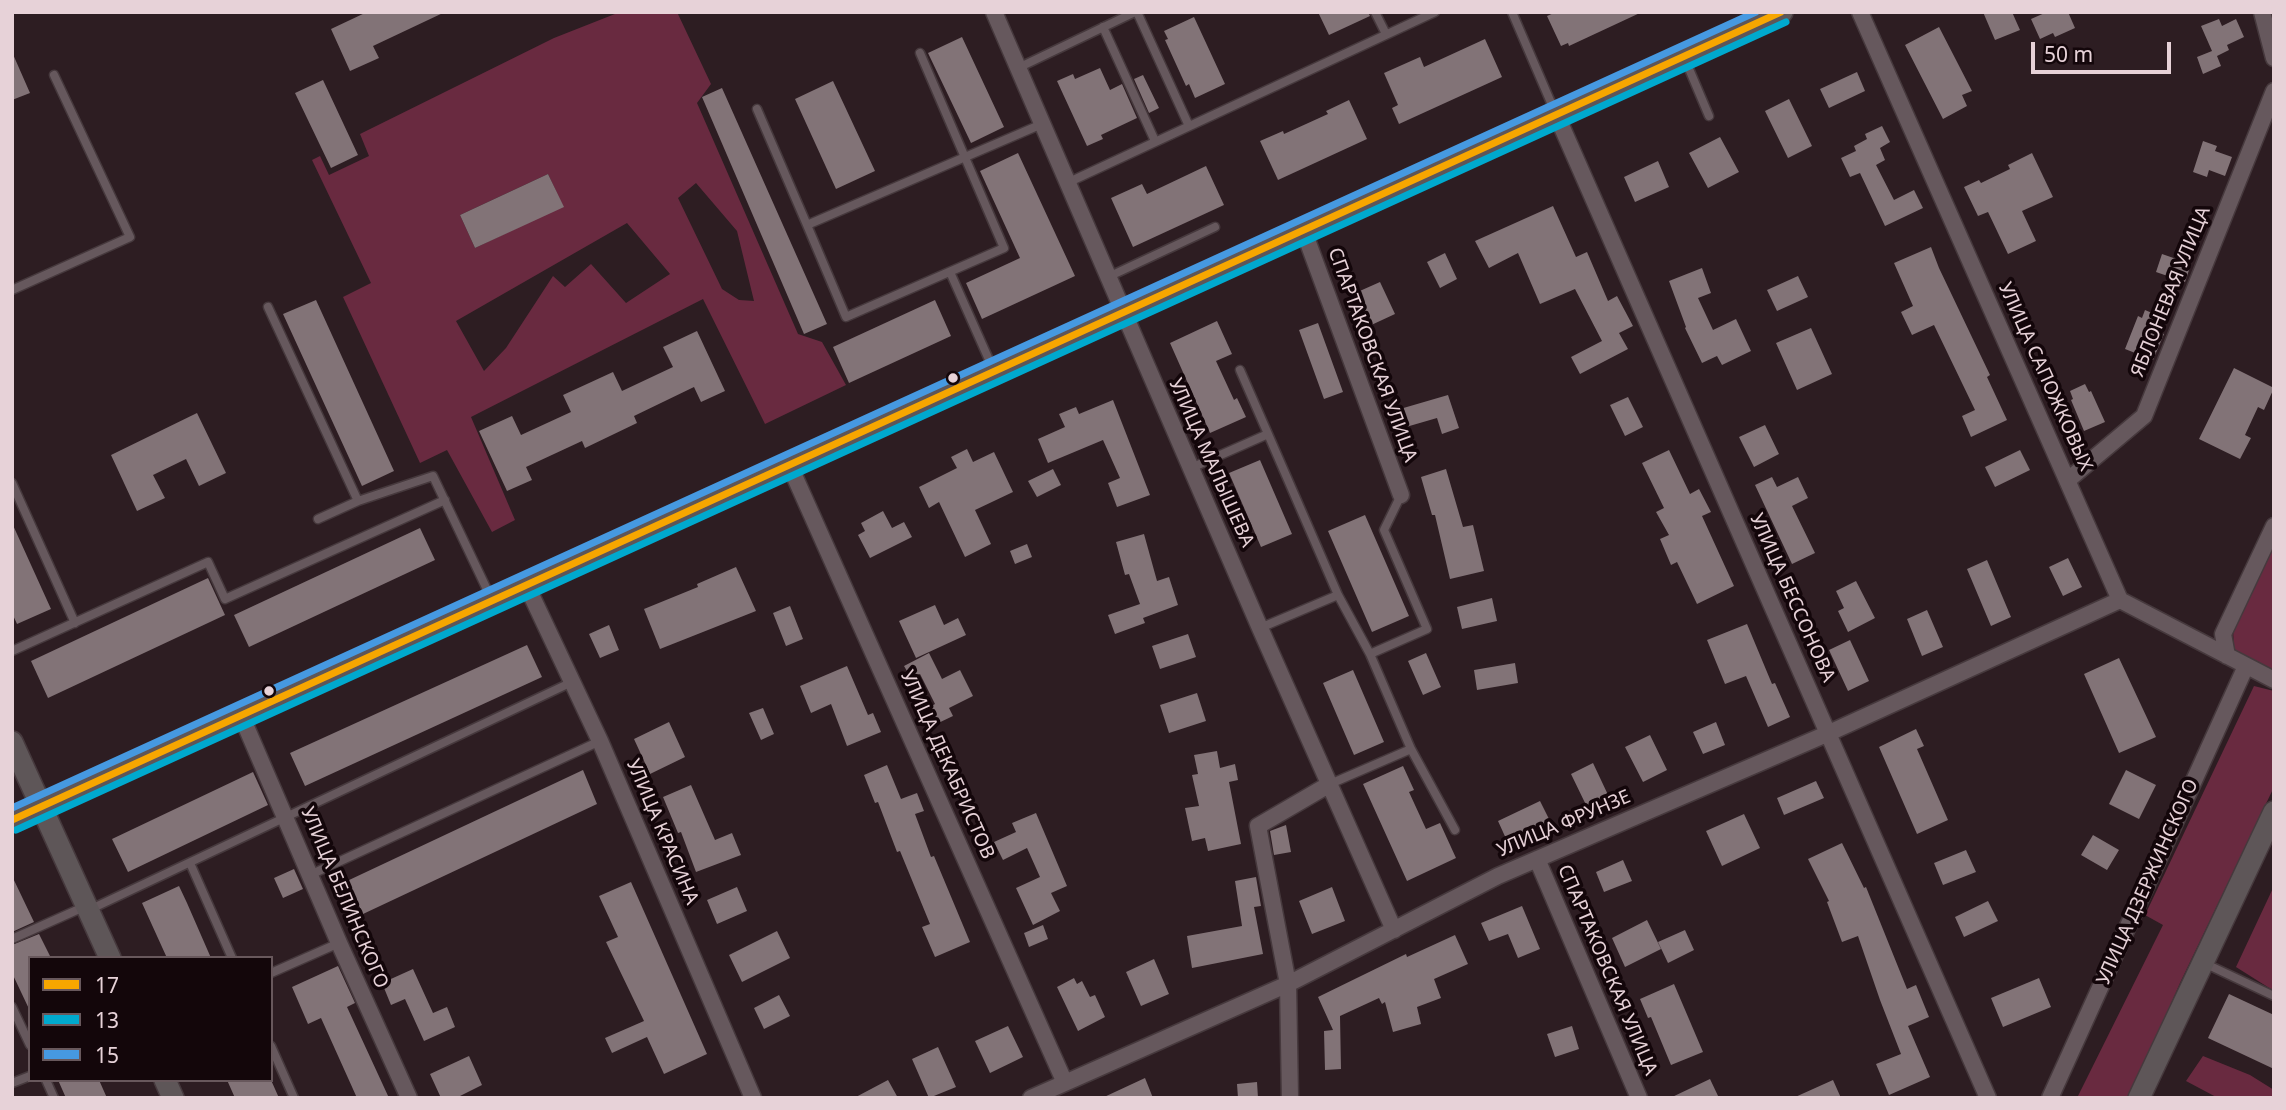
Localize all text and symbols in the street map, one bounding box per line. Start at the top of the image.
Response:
scale bar [2034,28,2174,72]
text: 50 m [2044,40,2093,68]
street label: ЯБЛОНЕВАЯ УЛИЦА [2126,204,2216,380]
street label: СПАРТАКОВСКАЯ УЛИЦА [1323,245,1421,465]
street label: УЛИЦА САПОЖКОВЫХ [1993,279,2097,475]
unlabelled marker [946,371,960,385]
street label: УЛИЦА МАЛЫШЕВА [1164,375,1258,551]
street label: УЛИЦА БЕССОНОВА [1745,510,1839,686]
street label: УЛИЦА ДЕКАБРИСТОВ [895,667,999,863]
unlabelled marker [262,684,276,698]
street label: УЛИЦА КРАСИНА [621,756,703,908]
street label: УЛИЦА ДЗЕРЖИНСКОГО [2092,776,2204,988]
street label: УЛИЦА ФРУНЗЕ [1494,786,1634,862]
street label: УЛИЦА БЕЛИНСКОГО [295,804,393,992]
street label: СПАРТАКОВСКАЯ УЛИЦА [1552,861,1662,1079]
legend [28,956,273,1082]
text: 17 [95,971,119,999]
text: 13 [95,1006,119,1034]
text: 15 [95,1041,119,1069]

